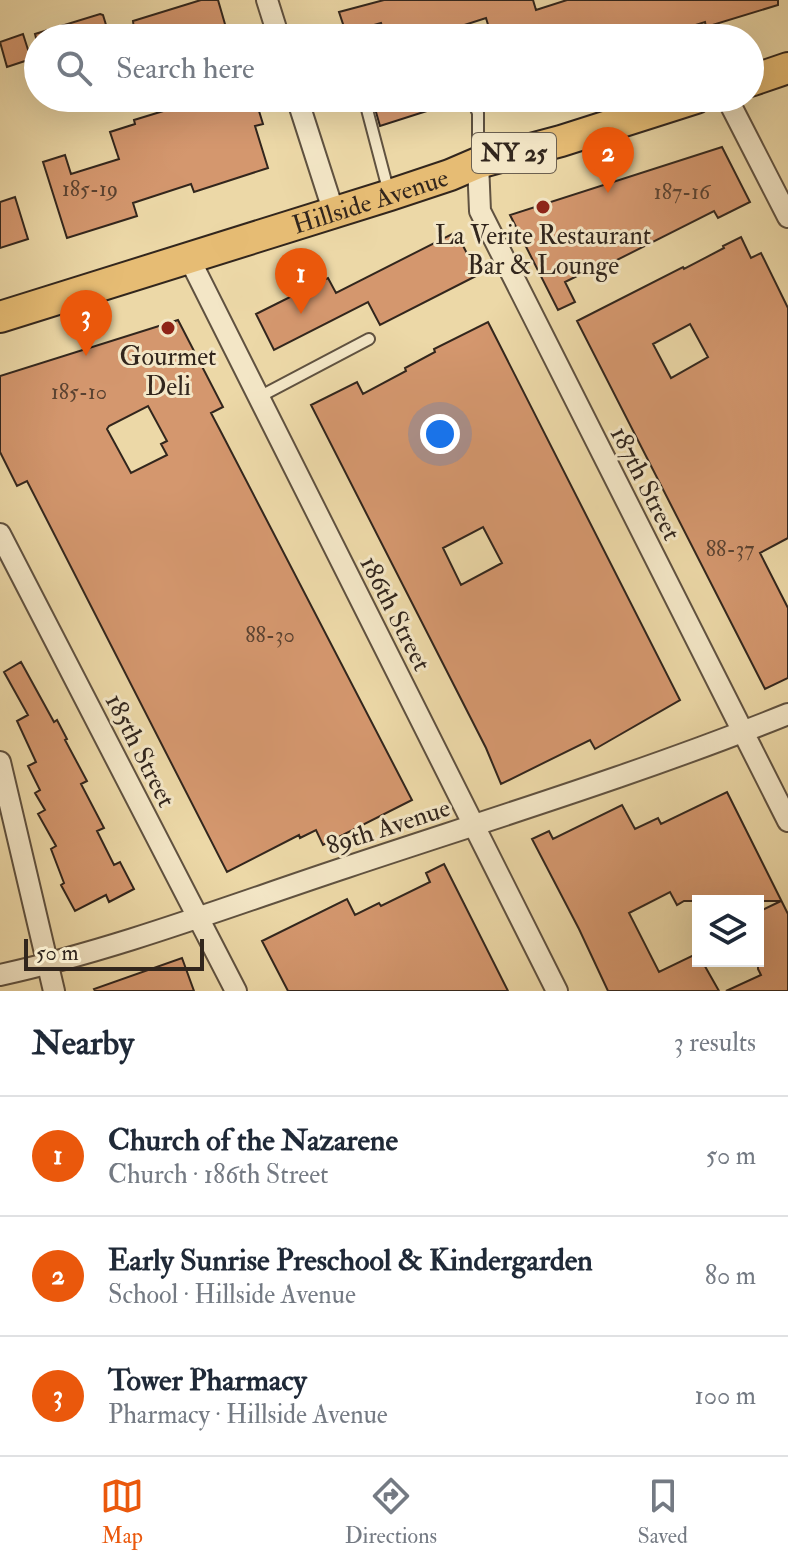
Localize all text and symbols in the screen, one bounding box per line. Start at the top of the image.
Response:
search box [24,24,764,112]
icon: search [52,46,96,90]
text: Search here [116,50,255,87]
pin: 2 [582,127,634,193]
road number: NY 25 [472,133,556,173]
street label: Hillside Avenue [289,162,453,242]
house number: 185-19 [62,175,118,203]
house number: 187-16 [654,178,712,206]
marker: La Verite Restaurant Bar & Lounge [534,198,552,216]
place label: La Verite Restaurant Bar & Lounge [435,220,651,282]
pin: 1 [275,248,327,314]
pin: 3 [60,290,112,356]
marker: Gourmet Deli [159,319,177,337]
place label: Gourmet Deli [120,341,216,403]
house number: 185-10 [51,378,107,406]
your location [420,414,460,454]
street label: 187th Street [603,421,687,546]
house number: 88-37 [706,535,754,563]
street label: 186th Street [353,551,438,676]
house number: 88-30 [245,621,295,649]
street label: 185th Street [98,688,182,813]
street label: 89th Avenue [322,792,454,862]
map controls [692,895,764,967]
button: layers [692,895,764,967]
scale bar [24,935,204,971]
text: 50 m [36,939,78,967]
text: Nearby [32,1022,134,1065]
text: 3 results [674,1027,756,1059]
text: Church of the Nazarene [108,1122,398,1159]
text: 1 [53,1140,63,1172]
text: 50 m [706,1140,756,1172]
text: Church · 186th Street [108,1159,328,1191]
text: Early Sunrise Preschool & Kindergarden [108,1242,593,1279]
text: 2 [51,1260,65,1292]
text: 80 m [705,1260,756,1292]
text: School · Hillside Avenue [108,1279,356,1311]
text: Tower Pharmacy [108,1362,307,1399]
text: 3 [53,1380,63,1412]
text: 100 m [695,1380,756,1412]
text: Pharmacy · Hillside Avenue [108,1399,388,1431]
tab: Map [100,1474,144,1550]
tab: Directions [345,1474,437,1550]
tab: Saved [638,1474,688,1550]

